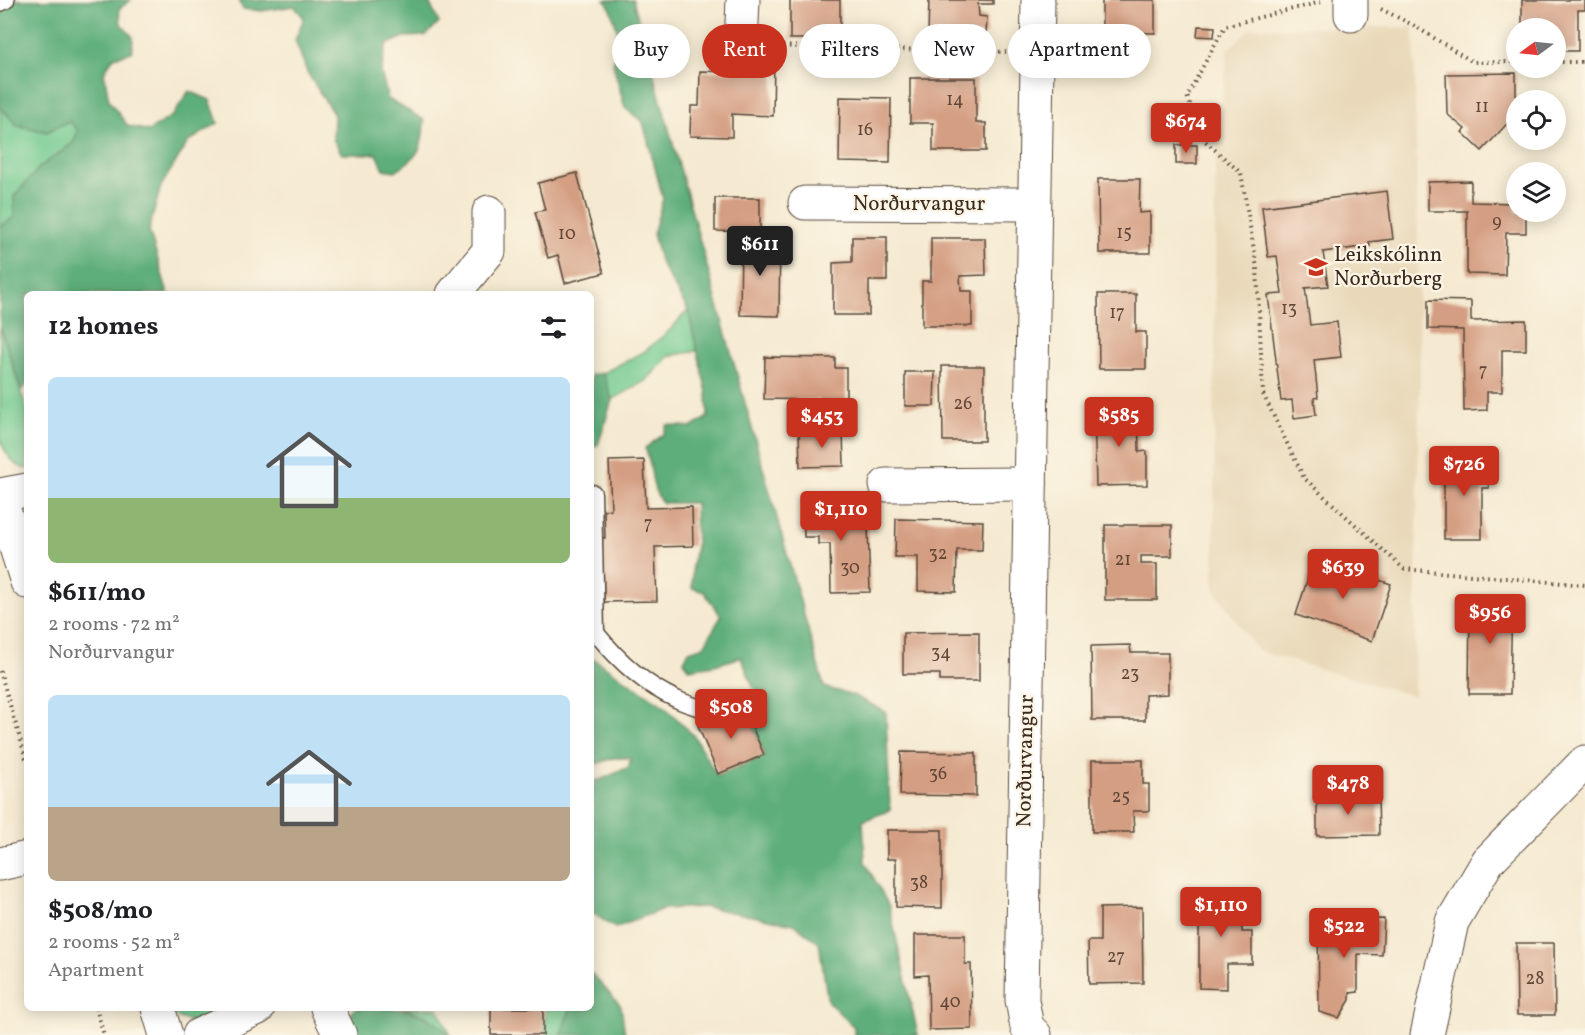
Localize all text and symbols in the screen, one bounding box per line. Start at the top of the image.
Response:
north arrow [1506,18,1566,78]
map controls [1506,18,1566,222]
chip: Buy [612,24,690,78]
chip: Rent [702,24,787,78]
chip: Filters [799,24,900,78]
chip: New [912,24,996,78]
chip: Apartment [1008,24,1151,78]
house number: 14 [946,88,964,113]
button: locate [1506,90,1566,150]
house number: 11 [1475,95,1489,120]
pin: $674 [1150,103,1222,154]
text: $674 [1165,108,1207,136]
house number: 16 [857,118,873,143]
button: layers [1506,162,1566,222]
street label: Norðurvangur [853,190,986,219]
house number: 9 [1492,210,1502,235]
house number: 15 [1116,221,1132,246]
house number: 10 [558,222,576,247]
pin: $611 [724,226,796,277]
text: $611 [741,231,779,259]
place label: Leikskólinn Norðurberg [1334,241,1442,294]
school or university icon: Leikskólinn Norðurberg [1303,254,1329,280]
house number: 13 [1281,297,1297,322]
house number: 17 [1109,301,1125,326]
text: 12 homes [48,309,159,345]
icon: filters [537,311,570,344]
house number: 7 [1479,359,1487,384]
house number: 26 [954,392,972,417]
pin: $585 [1083,397,1155,448]
pin: $453 [786,398,858,449]
text: $585 [1099,402,1139,430]
text: $453 [801,403,843,431]
icon: home [255,416,363,524]
pin: $726 [1428,446,1500,497]
text: $726 [1443,451,1485,479]
pin: $1,110 [792,491,890,542]
text: $1,110 [814,496,868,524]
house number: 7 [644,512,652,537]
house number: 32 [929,542,947,567]
house number: 21 [1115,548,1131,573]
pin: $639 [1307,549,1379,600]
text: $639 [1322,554,1364,582]
house number: 30 [840,556,860,581]
text: $611/mo [48,575,146,611]
pin: $956 [1454,594,1526,645]
text: $956 [1469,599,1511,627]
text: 2 rooms · 72 m² [48,611,180,639]
text: Norðurvangur [48,639,174,667]
house number: 34 [931,641,951,666]
house number: 23 [1121,662,1139,687]
pin: $508 [695,689,767,740]
text: $508 [709,694,753,722]
street label: Norðurvangur [1010,694,1042,828]
icon: home [255,734,363,842]
house number: 36 [929,762,947,787]
pin: $478 [1312,765,1384,816]
text: $478 [1326,770,1370,798]
house number: 25 [1112,785,1130,810]
house number: 38 [910,871,928,896]
pin: $1,110 [1172,887,1270,938]
text: $1,110 [1194,892,1248,920]
text: $508/mo [48,893,153,929]
pin: $522 [1308,908,1380,959]
text: $522 [1323,913,1365,941]
text: 2 rooms · 52 m² [48,929,180,957]
house number: 27 [1107,945,1125,970]
text: Apartment [48,957,144,985]
house number: 28 [1526,967,1544,992]
house number: 40 [939,990,961,1015]

